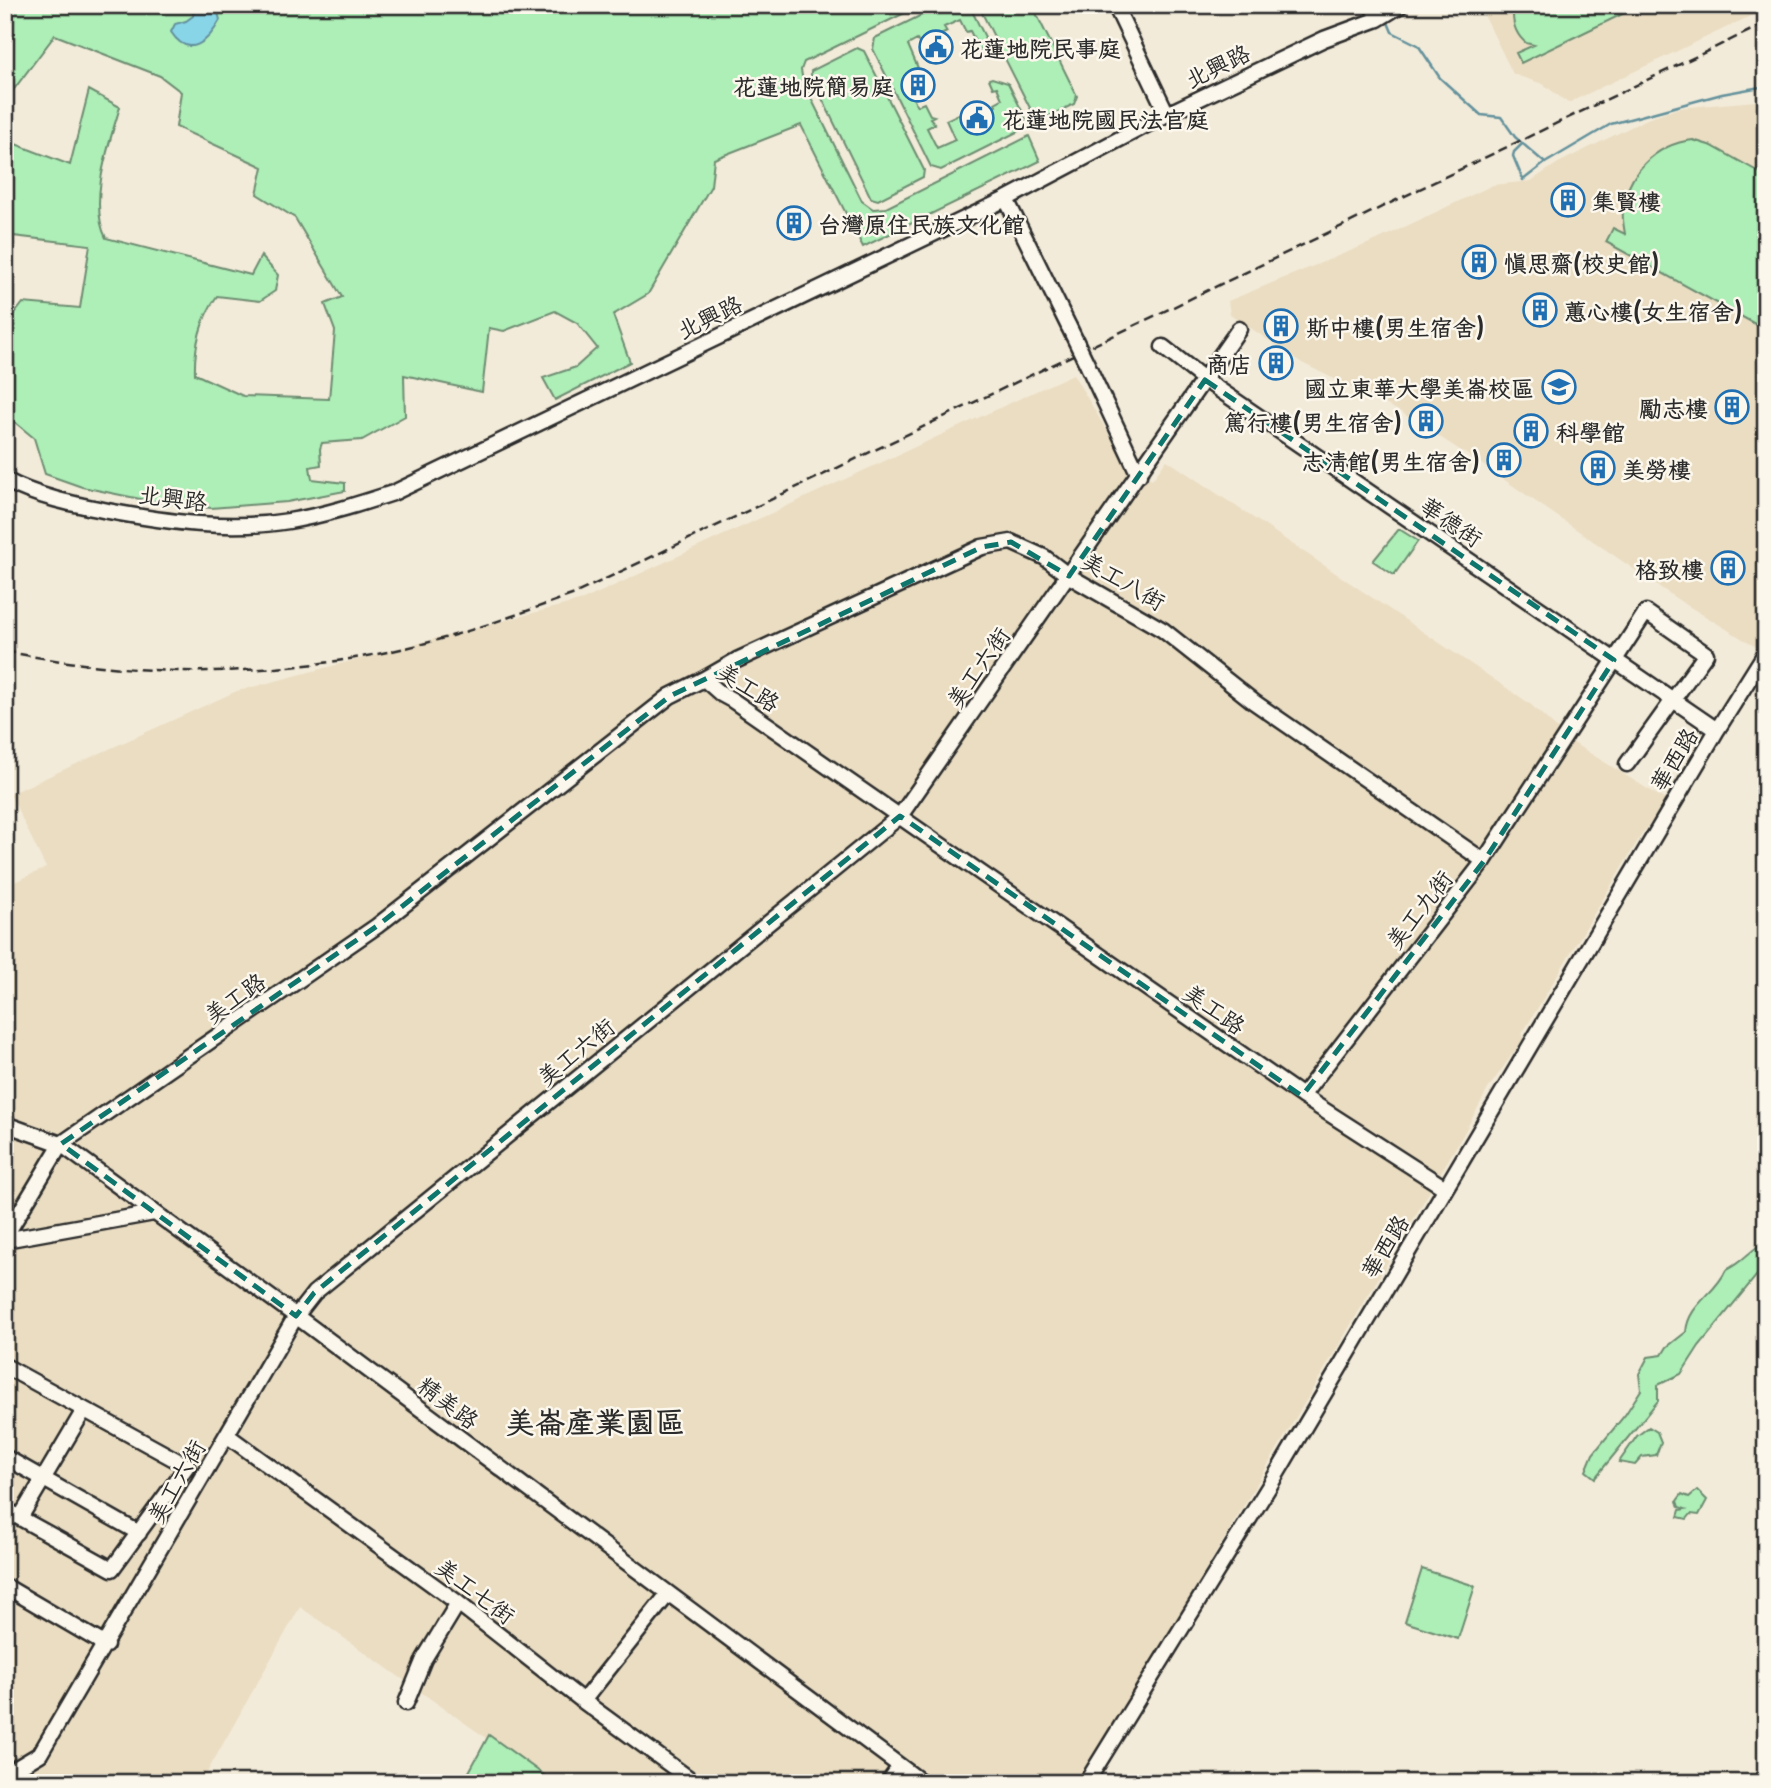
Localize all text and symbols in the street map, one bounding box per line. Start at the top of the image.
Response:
public building icon: 花蓮地院民事庭 [917,28,955,66]
place label: 花蓮地院民事庭 [960,30,1121,65]
street label: 北興路 [1178,34,1256,96]
building icon: 花蓮地院簡易庭 [899,66,937,104]
place label: 花蓮地院簡易庭 [733,68,894,103]
public building icon: 花蓮地院國民法官庭 [958,99,996,137]
place label: 花蓮地院國民法官庭 [1002,101,1209,136]
building icon: 集賢樓 [1549,181,1587,219]
place label: 集賢樓 [1592,183,1661,218]
building icon: 台灣原住民族文化館 [775,204,813,242]
place label: 台灣原住民族文化館 [818,206,1025,241]
building icon: 慎思齋(校史館) [1460,243,1498,281]
place label: 慎思齋(校史館) [1504,245,1659,280]
street label: 北興路 [670,285,748,347]
building icon: 蕙心樓(女生宿舍) [1521,291,1559,329]
place label: 蕙心樓(女生宿舍) [1564,293,1742,328]
building icon: 斯中樓(男生宿舍) [1262,307,1300,345]
place label: 斯中樓(男生宿舍) [1306,309,1484,344]
building icon: 商店 [1257,344,1295,382]
place label: 商店 [1206,346,1252,381]
school or university icon: 國立東華大學美崙校區 [1540,368,1578,406]
place label: 國立東華大學美崙校區 [1304,370,1534,405]
building icon: 勵志樓 [1713,388,1751,426]
place label: 勵志樓 [1639,390,1708,425]
building icon: 篤行樓(男生宿舍) [1407,402,1445,440]
place label: 篤行樓(男生宿舍) [1224,404,1402,439]
building icon: 科學館 [1512,412,1550,450]
place label: 科學館 [1556,414,1625,449]
building icon: 志清館(男生宿舍) [1485,441,1523,479]
place label: 志清館(男生宿舍) [1302,443,1480,478]
building icon: 美勞樓 [1579,449,1617,487]
place label: 美勞樓 [1622,451,1691,486]
street label: 北興路 [137,475,209,519]
street label: 華德街 [1414,487,1490,555]
street label: 美工八街 [1075,542,1173,618]
building icon: 格致樓 [1709,549,1747,587]
place label: 格致樓 [1635,551,1704,586]
street label: 美工六街 [936,619,1018,715]
street label: 美工路 [711,653,787,719]
street label: 華西路 [1640,720,1706,798]
street label: 美工九街 [1376,862,1460,956]
street label: 美工路 [196,963,272,1031]
street label: 美工路 [1177,974,1253,1042]
street label: 美工六街 [528,1008,622,1094]
street label: 華西路 [1351,1207,1417,1285]
street label: 精美路 [411,1367,487,1437]
district label: 美崙產業園區 [505,1398,685,1443]
street label: 美工六街 [137,1432,213,1530]
street label: 美工七街 [429,1548,523,1632]

